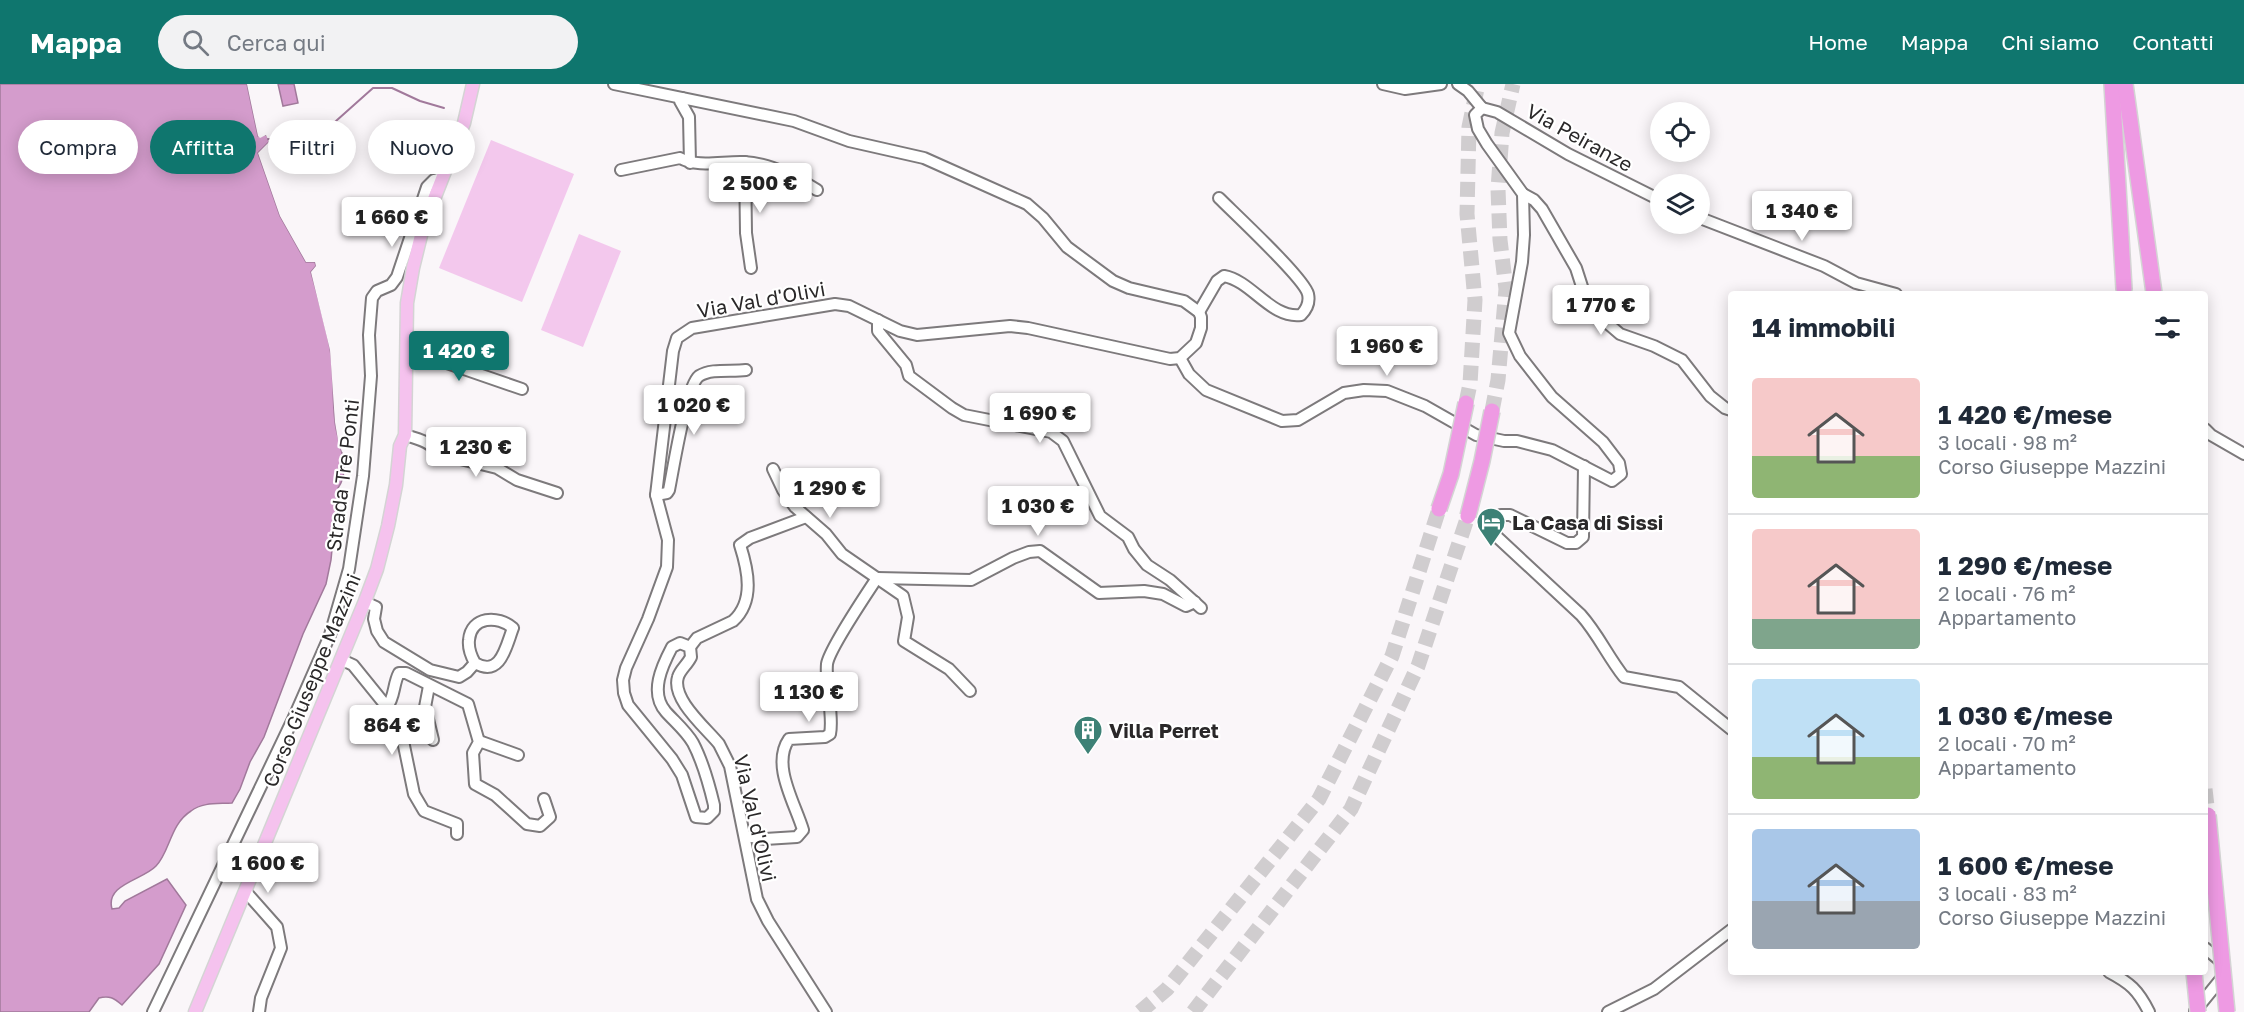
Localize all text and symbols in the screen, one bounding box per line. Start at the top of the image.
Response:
search box [158,15,578,69]
text: Mappa [30,26,122,59]
icon: search [179,26,212,59]
text: Cerca qui [227,29,326,56]
text: Home [1808,29,1868,55]
text: Mappa [1901,29,1968,55]
text: Chi siamo [2001,29,2099,55]
text: Contatti [2132,29,2214,55]
street label: Via Peiranze [1523,98,1637,176]
map controls [1650,102,1710,234]
button: locate [1650,102,1710,162]
chip: Compra [18,120,138,174]
chip: Affitta [150,120,256,174]
chip: Filtri [268,120,356,174]
chip: Nuovo [368,120,475,174]
pin: 2 500 € [705,163,815,214]
text: 2 500 € [723,170,797,194]
button: layers [1650,174,1710,234]
pin: 1 340 € [1747,191,1857,242]
pin: 1 660 € [337,197,447,248]
text: 1 340 € [1766,198,1838,222]
text: 1 660 € [356,204,428,228]
street label: Via Val d'Olivi [695,276,827,322]
pin: 1 770 € [1546,285,1656,336]
text: 1 770 € [1566,292,1636,316]
icon: filters [2151,311,2184,344]
text: 14 immobili [1752,312,1895,343]
pin: 1 960 € [1332,326,1442,377]
pin: 1 420 € [404,331,514,382]
text: 1 960 € [1351,333,1423,357]
text: 1 420 € [423,338,495,362]
pin: 1 020 € [639,385,749,436]
text: 1 020 € [658,392,730,416]
pin: 1 690 € [985,393,1095,444]
street label: Strada Tre Ponti [321,398,363,552]
text: 1 420 €/mese [1938,399,2112,430]
text: 1 690 € [1004,400,1076,424]
icon: home [1800,402,1872,474]
pin: 1 230 € [421,427,531,478]
text: 3 locali · 98 m² [1938,430,2077,454]
text: 1 230 € [440,434,512,458]
text: Corso Giuseppe Mazzini [1938,454,2166,478]
pin: 1 290 € [775,468,885,519]
text: 1 290 € [794,475,866,499]
pin: 1 030 € [983,486,1093,537]
text: 1 030 € [1002,493,1074,517]
hotel icon: La Casa di Sissi [1475,506,1507,548]
place label: La Casa di Sissi [1512,510,1663,534]
text: 1 290 €/mese [1938,550,2112,581]
icon: home [1800,553,1872,625]
street label: Corso Giuseppe Mazzini [257,570,365,790]
text: 2 locali · 76 m² [1938,581,2075,605]
text: Appartamento [1938,605,2076,629]
pin: 1 130 € [754,672,864,723]
text: 1 130 € [774,679,844,703]
text: 1 030 €/mese [1938,700,2113,731]
icon: home [1800,703,1872,775]
pin: 864 € [350,705,434,756]
text: 864 € [363,712,421,736]
building icon: Villa Perret [1072,714,1104,756]
place label: Villa Perret [1109,718,1219,742]
text: 2 locali · 70 m² [1938,731,2076,755]
street label: Via Val d'Olivi [730,752,782,884]
text: Appartamento [1938,755,2076,779]
pin: 1 600 € [213,843,323,894]
text: 1 600 € [231,850,305,874]
text: 1 600 €/mese [1938,850,2114,881]
icon: home [1800,853,1872,925]
text: 3 locali · 83 m² [1938,881,2077,905]
text: Corso Giuseppe Mazzini [1938,905,2166,929]

